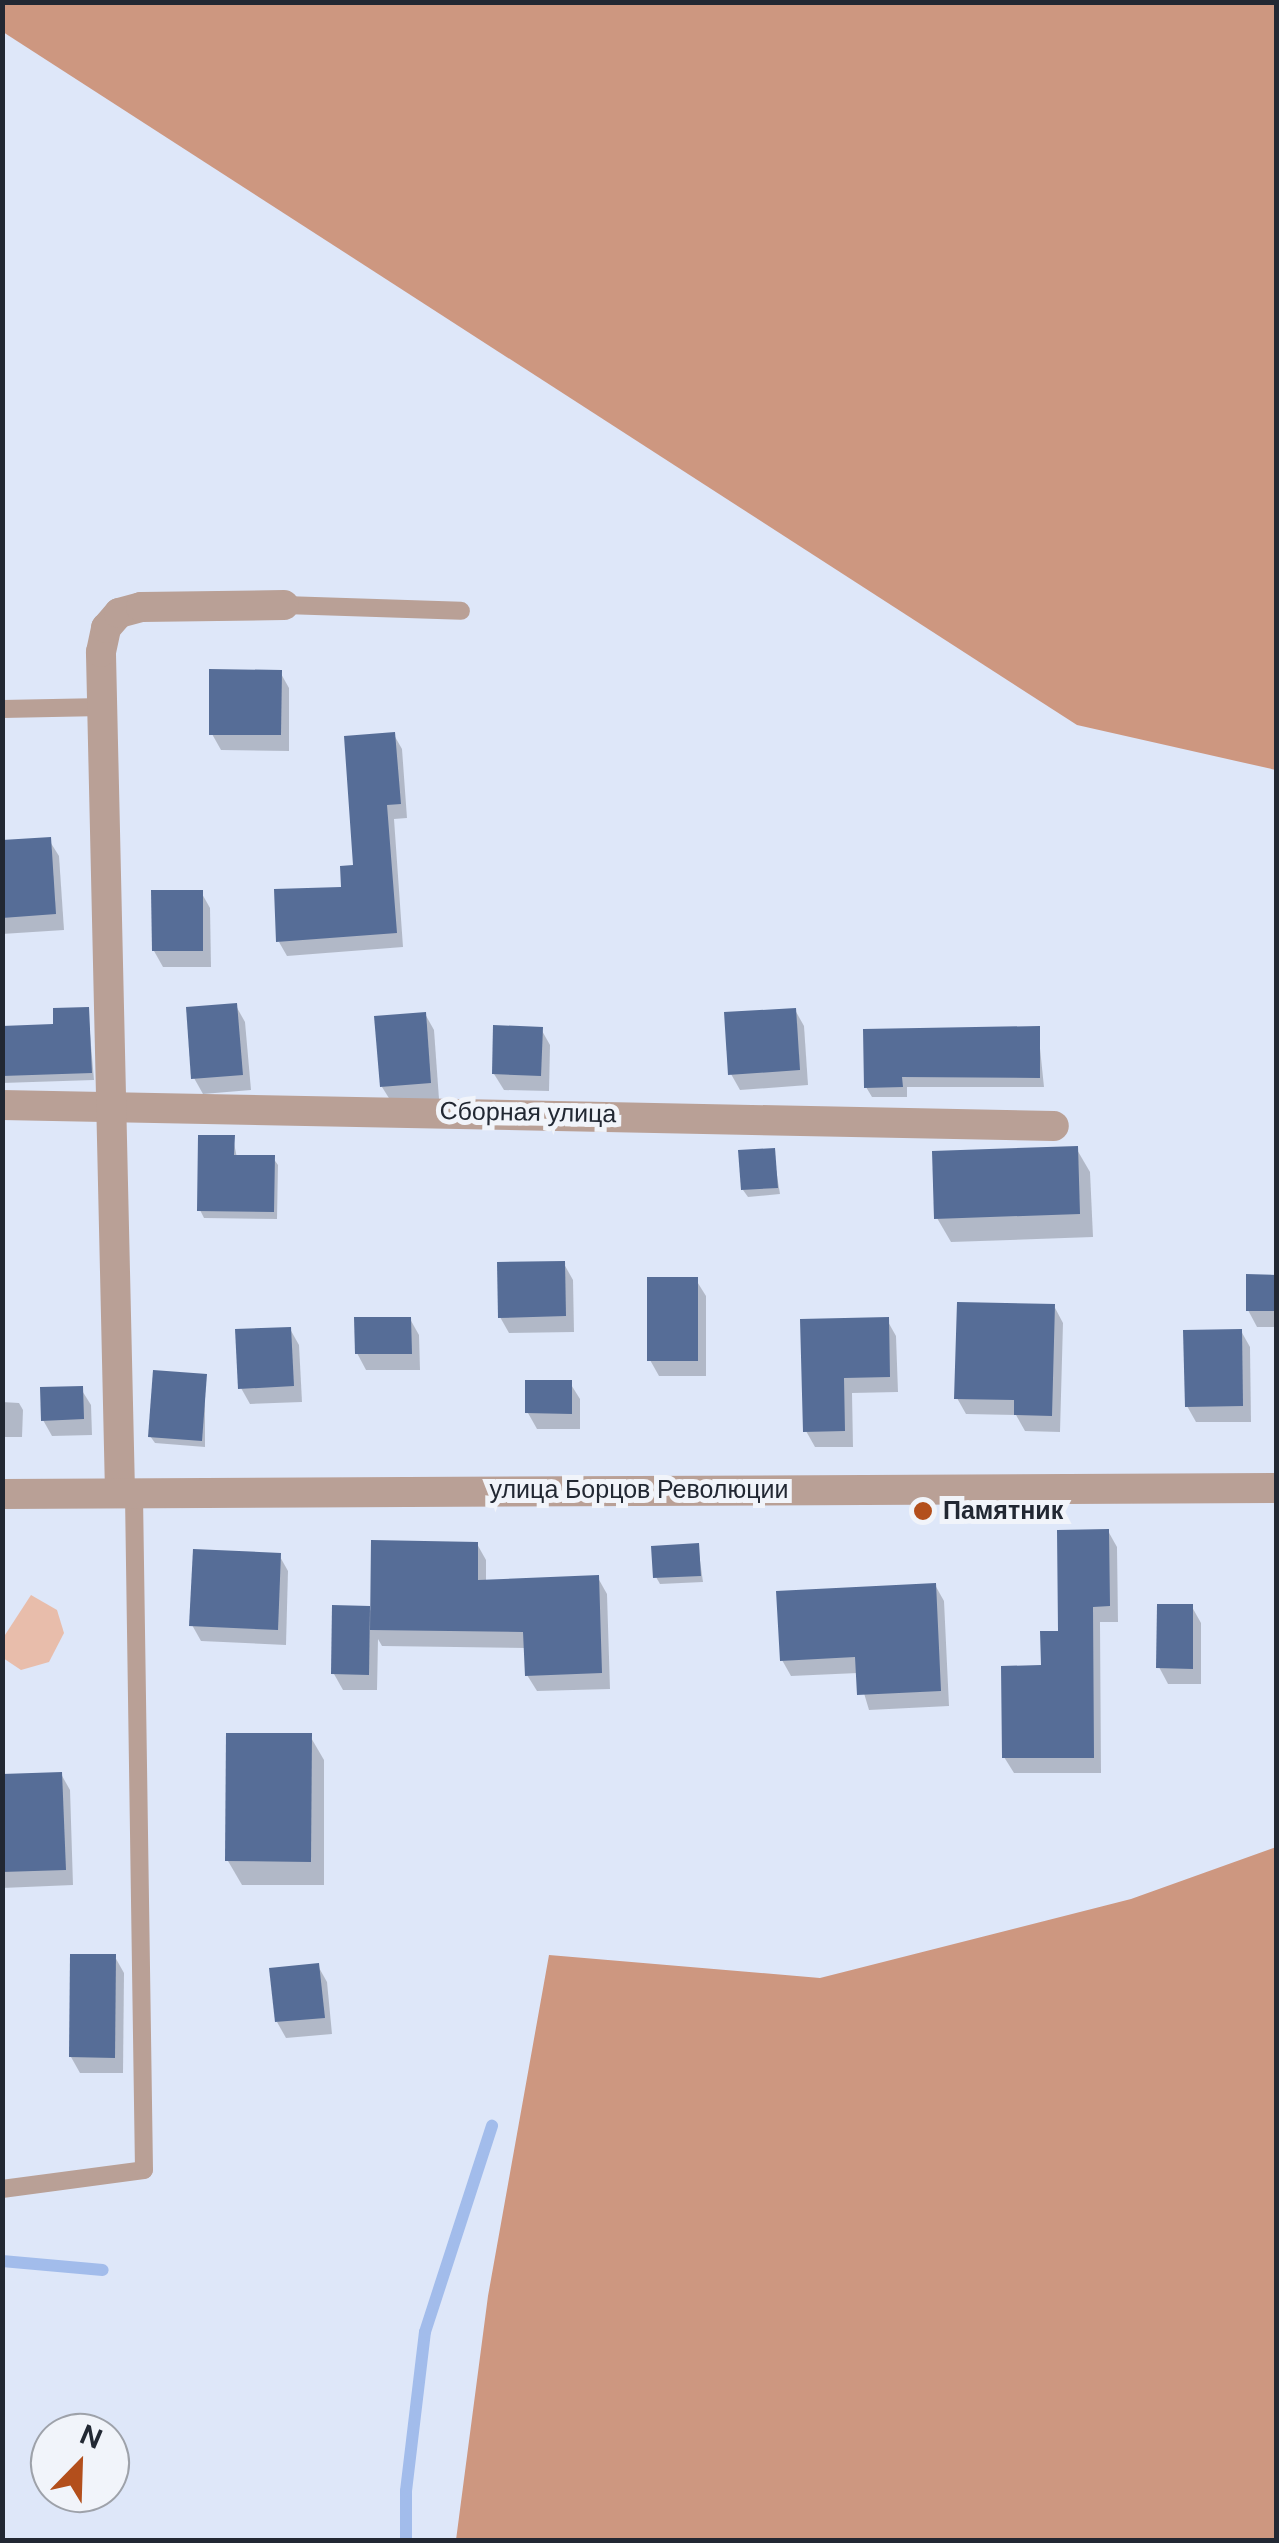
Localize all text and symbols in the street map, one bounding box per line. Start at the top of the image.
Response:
street label: Сборная улица [439,1096,617,1130]
street label: улица Борцов Революции [490,1475,788,1505]
place label: Памятник [943,1496,1063,1526]
marker: Памятник [912,1500,934,1522]
north arrow [30,2413,130,2513]
text: N [75,2416,108,2458]

